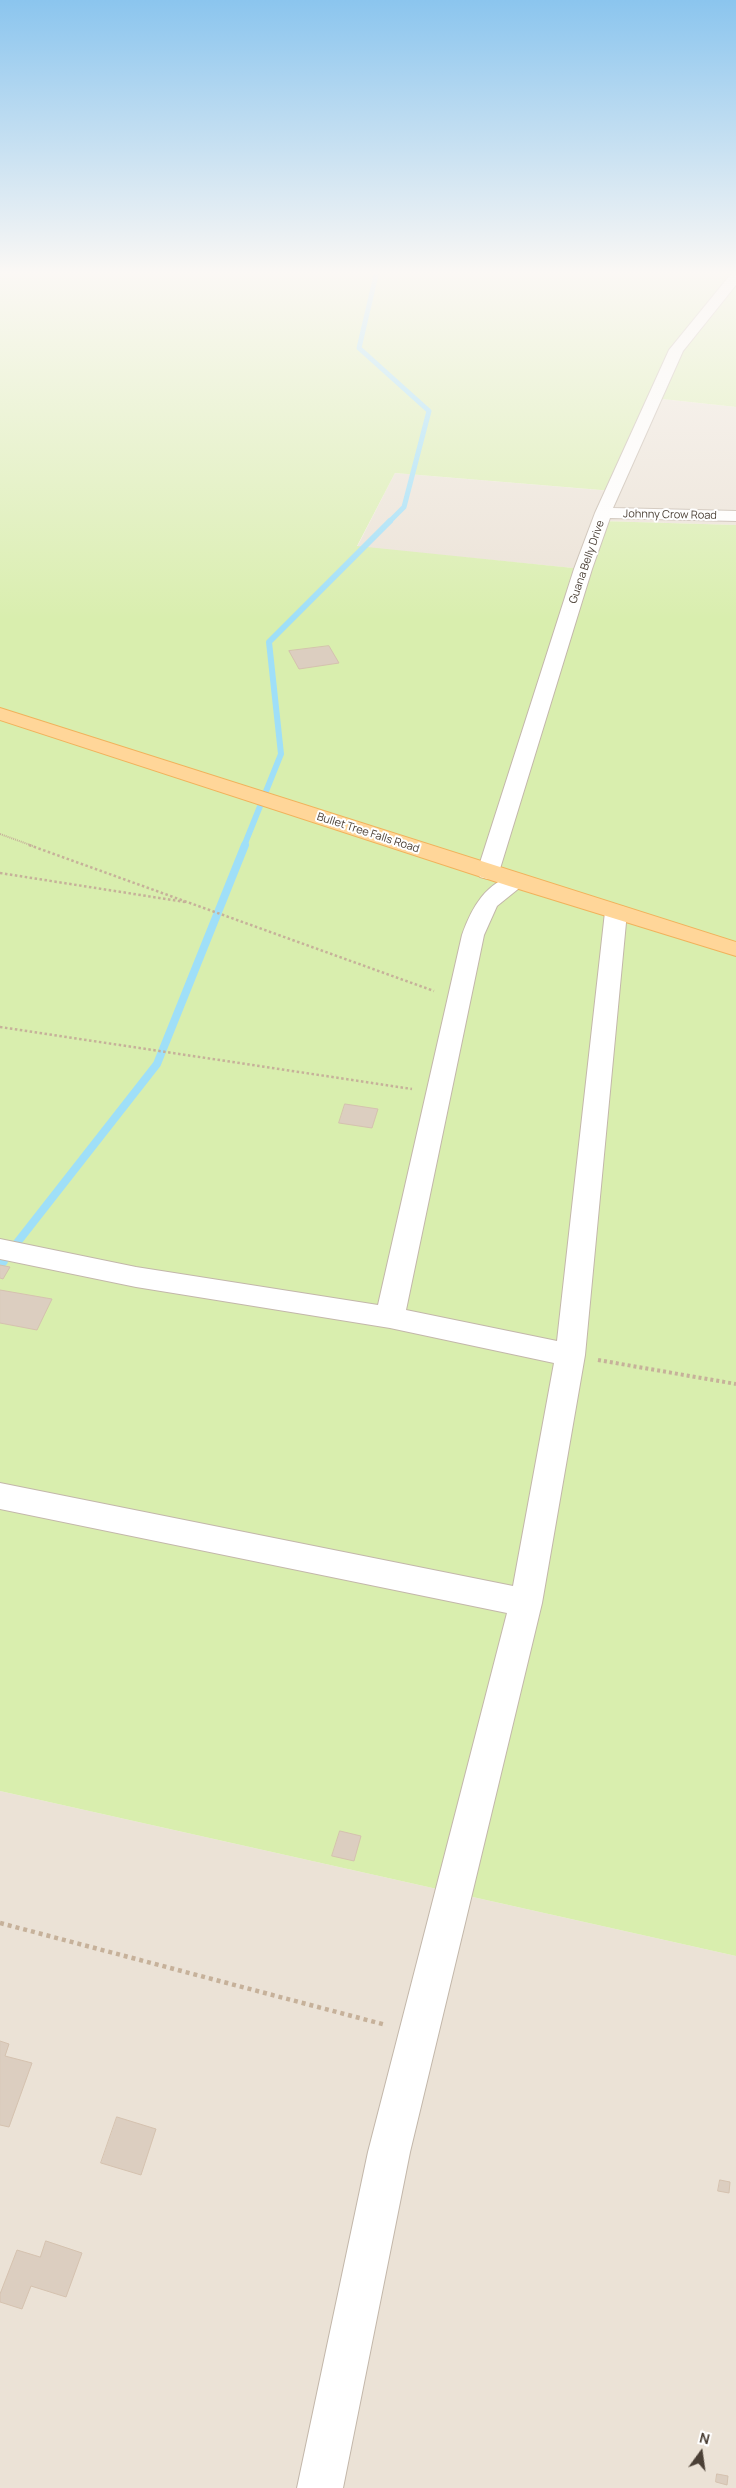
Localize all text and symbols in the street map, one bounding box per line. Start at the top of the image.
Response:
street label: Johnny Crow Road [623,508,717,522]
street label: Guana Belly Drive [567,519,607,605]
street label: Bullet Tree Falls Road [315,810,421,856]
north arrow [676,2428,726,2478]
text: N [698,2428,712,2448]

